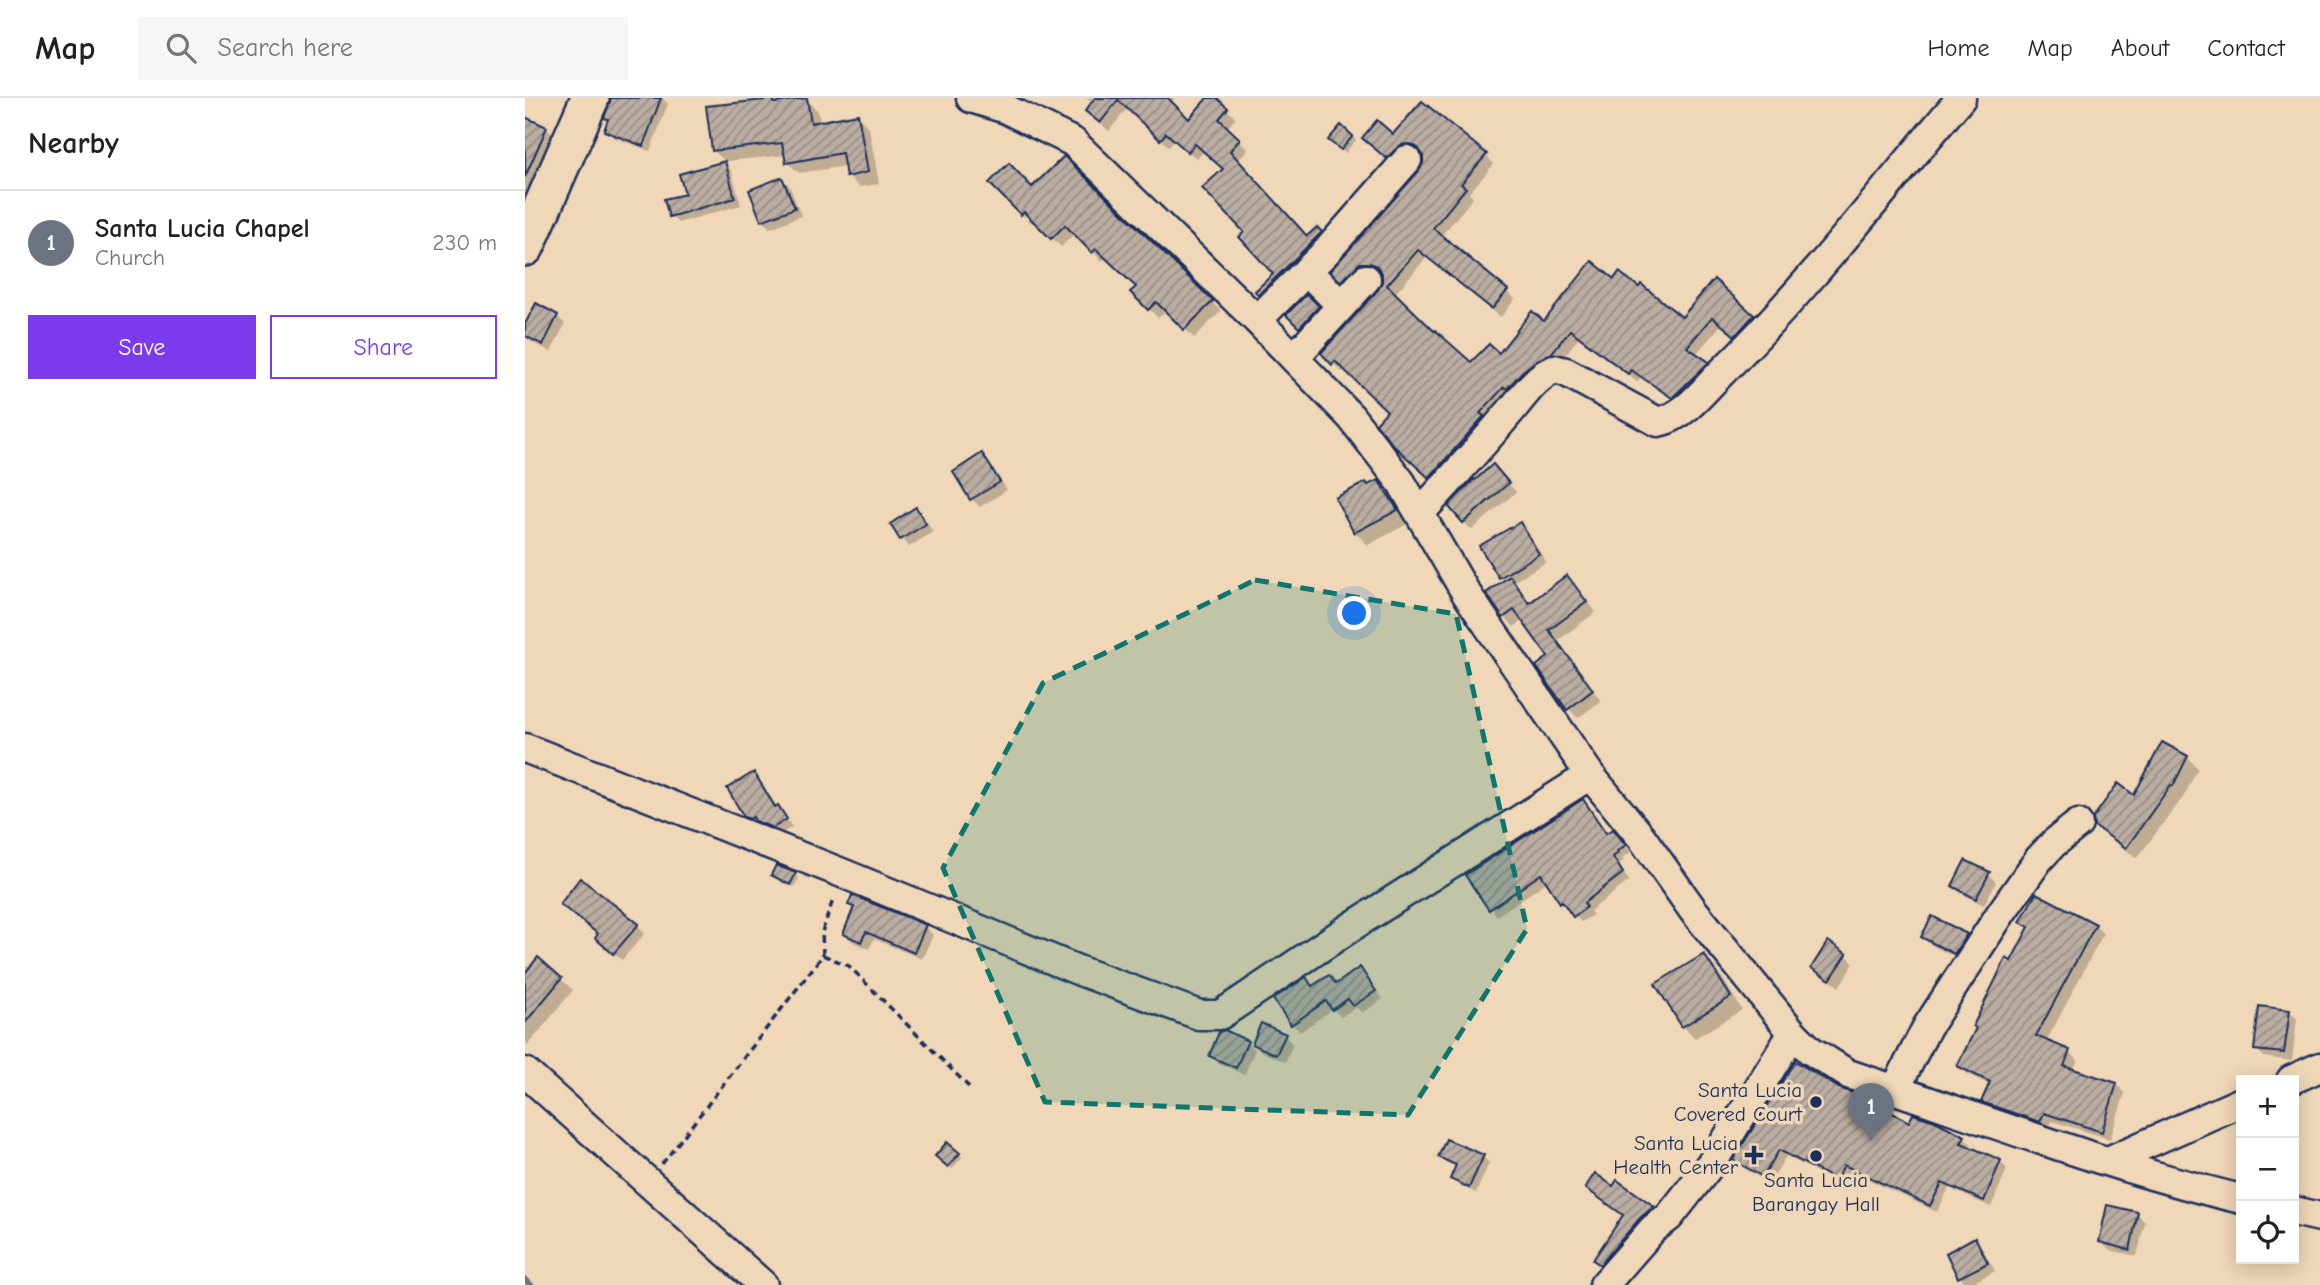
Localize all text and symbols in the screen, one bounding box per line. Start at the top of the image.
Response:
search box [138,17,628,80]
text: Map [35,29,96,67]
icon: search [162,29,200,67]
text: Search here [218,33,353,63]
text: Home [1928,34,1989,62]
text: Map [2027,34,2073,62]
text: About [2111,34,2169,62]
text: Contact [2207,34,2285,62]
text: Nearby [28,126,119,161]
text: Santa Lucia Chapel [95,214,310,244]
text: 1 [46,229,56,256]
text: 230 m [433,229,497,256]
text: Church [95,244,165,271]
button: Save [28,315,256,379]
button: Share [270,315,497,379]
your location [1337,596,1371,630]
map controls [2236,1075,2299,1264]
button: + [2236,1075,2299,1138]
place label: Santa Lucia Covered Court [1674,1078,1803,1126]
pin: 1 [1848,1083,1894,1141]
marker: Santa Lucia Covered Court [1808,1094,1824,1110]
place label: Santa Lucia Health Center [1613,1131,1739,1179]
button: − [2236,1138,2299,1201]
marker: Santa Lucia Health Center [1744,1145,1764,1165]
marker: Santa Lucia Barangay Hall [1808,1148,1824,1164]
place label: Santa Lucia Barangay Hall [1752,1168,1880,1216]
button: locate [2236,1201,2299,1264]

